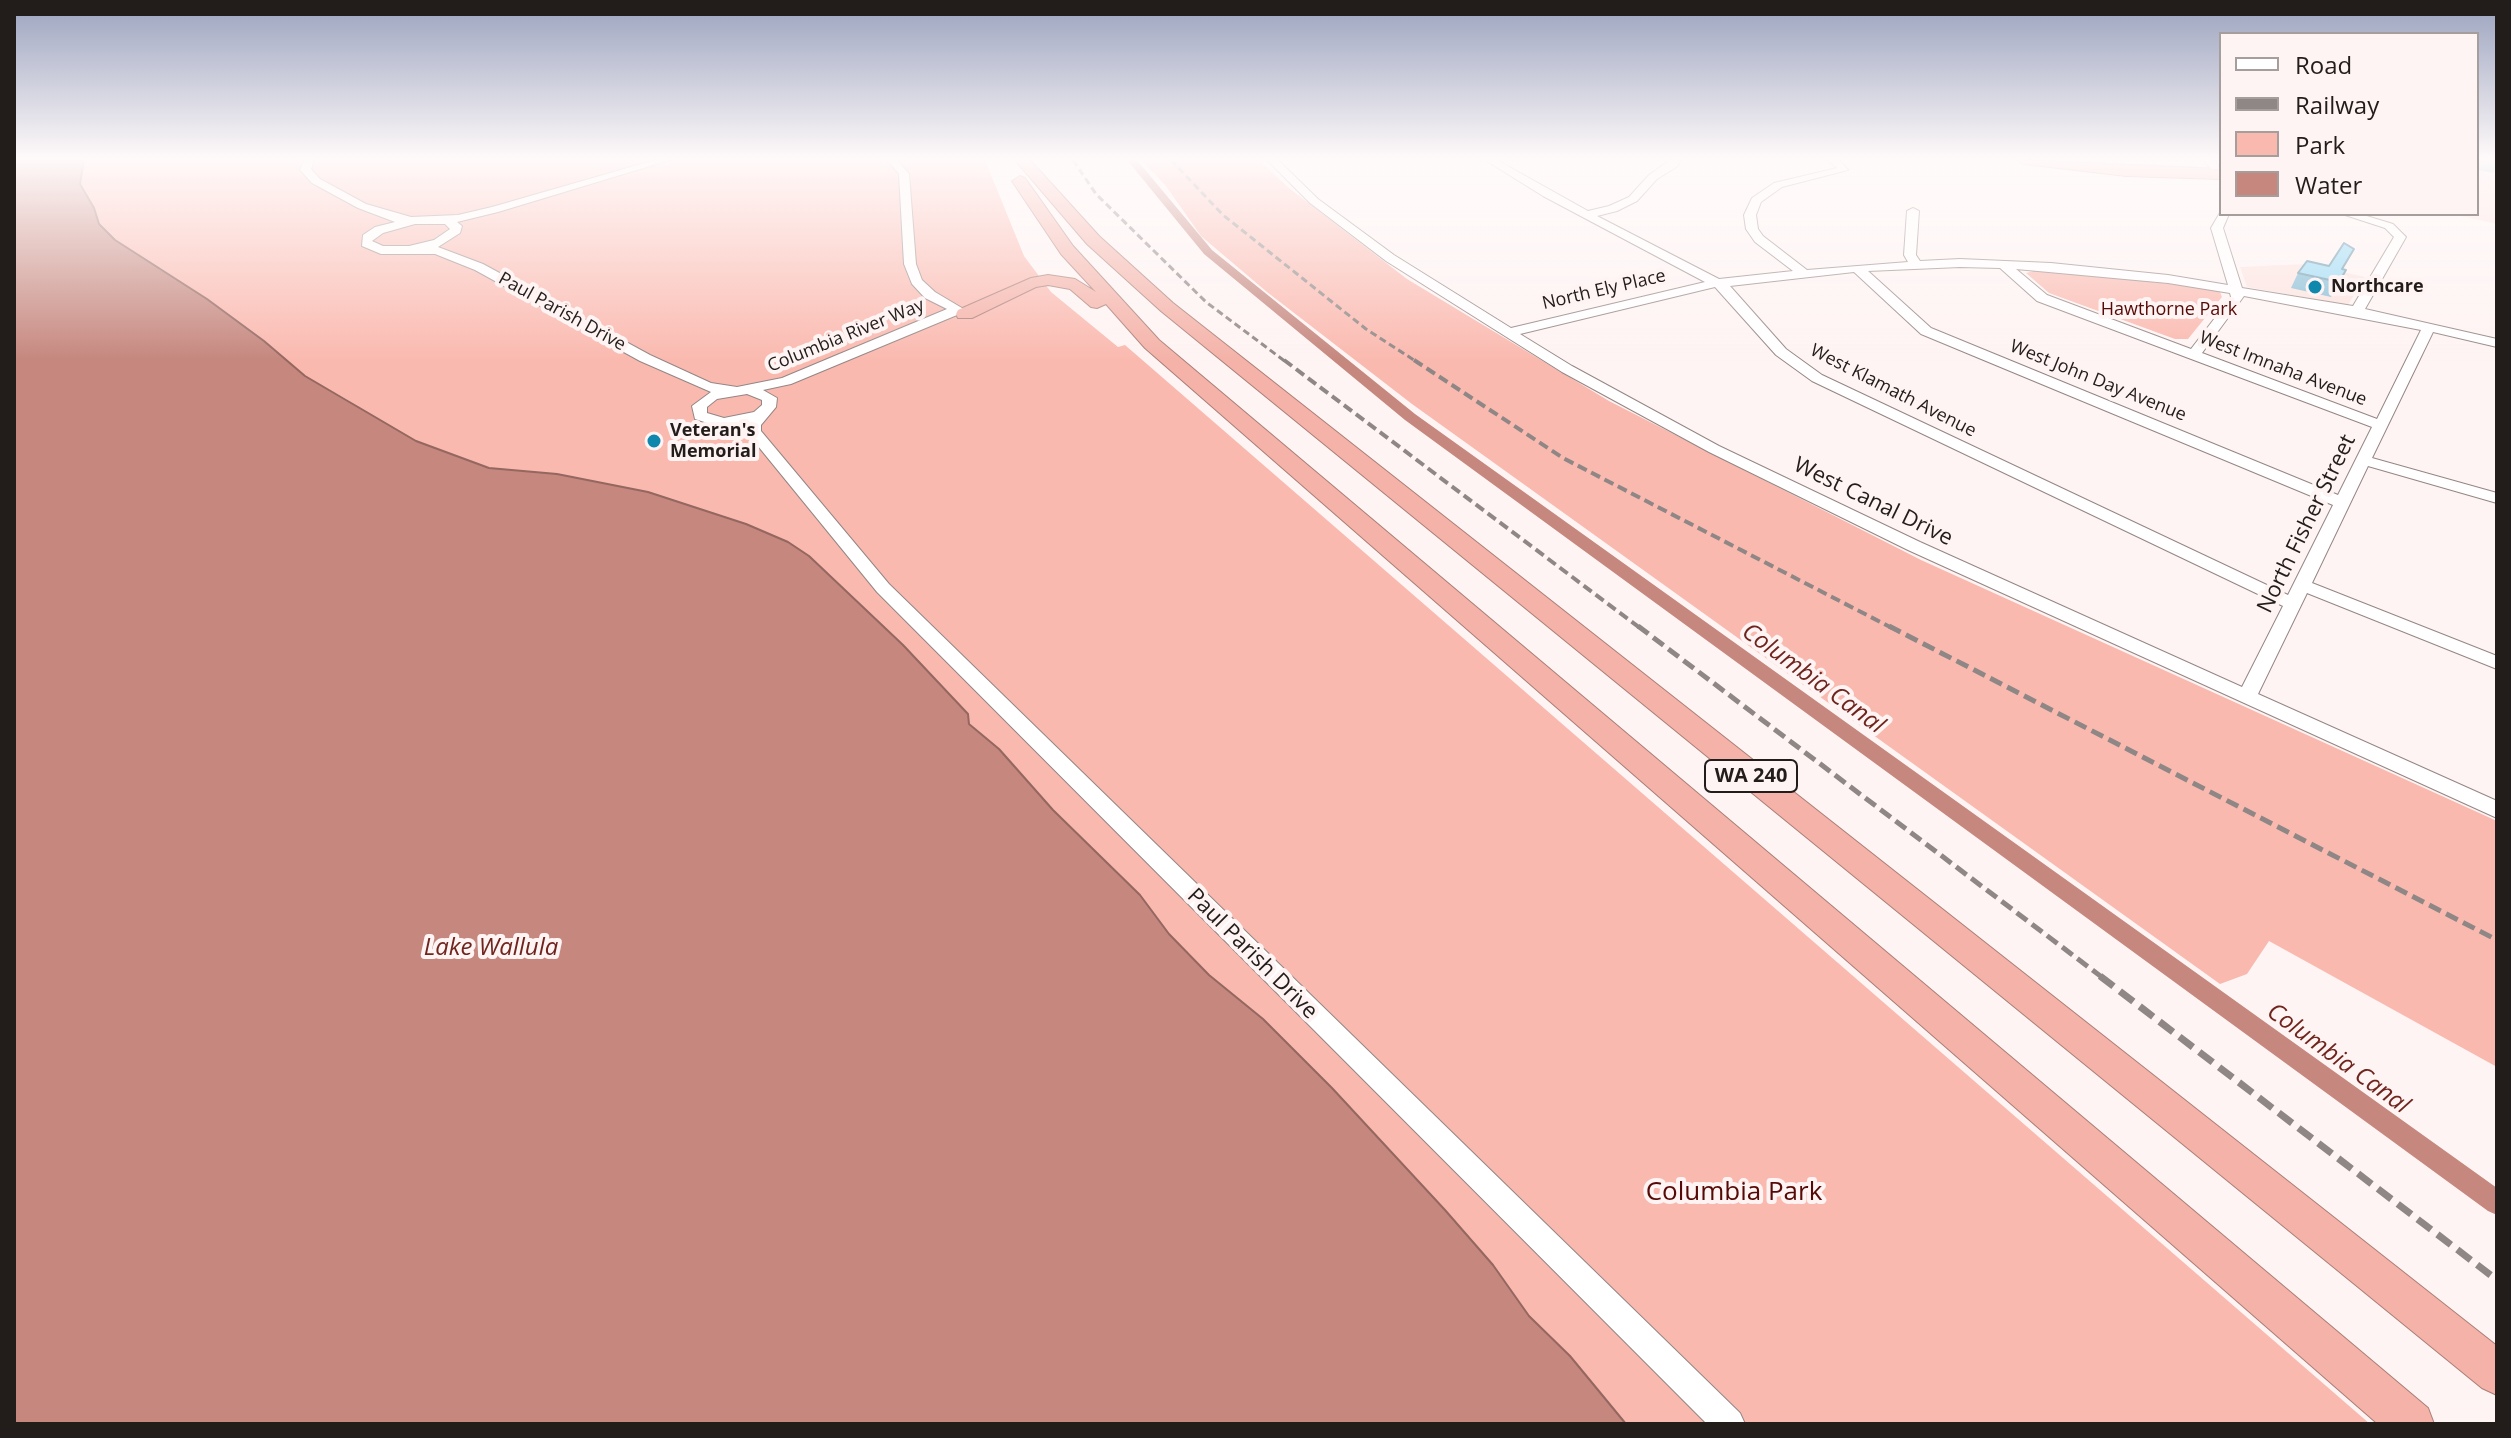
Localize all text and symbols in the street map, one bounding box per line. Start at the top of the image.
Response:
legend [2219,32,2479,216]
text: Road [2295,48,2352,81]
text: Railway [2295,88,2379,121]
text: Park [2295,128,2345,161]
text: Water [2295,168,2362,201]
street label: North Ely Place [1540,265,1668,315]
street label: Paul Parish Drive [495,268,629,356]
place label: Northcare [2331,276,2424,298]
marker: Northcare [2306,278,2324,296]
street label: Columbia River Way [765,295,927,377]
park label: Hawthorne Park [2101,299,2237,321]
street label: West Imnaha Avenue [2196,327,2370,411]
street label: West John Day Avenue [2007,336,2189,426]
street label: West Klamath Avenue [1806,340,1980,442]
place label: Veteran's Memorial [670,420,756,462]
street label: North Fisher Street [2252,430,2362,618]
marker: Veteran's Memorial [645,432,663,450]
street label: West Canal Drive [1789,452,1957,552]
water label: Columbia Canal [1736,618,1890,740]
road number: WA 240 [1705,760,1797,792]
street label: Paul Parish Drive [1181,883,1323,1025]
water label: Lake Wallula [424,934,558,962]
water label: Columbia Canal [2261,998,2415,1120]
park label: Columbia Park [1646,1177,1822,1209]

